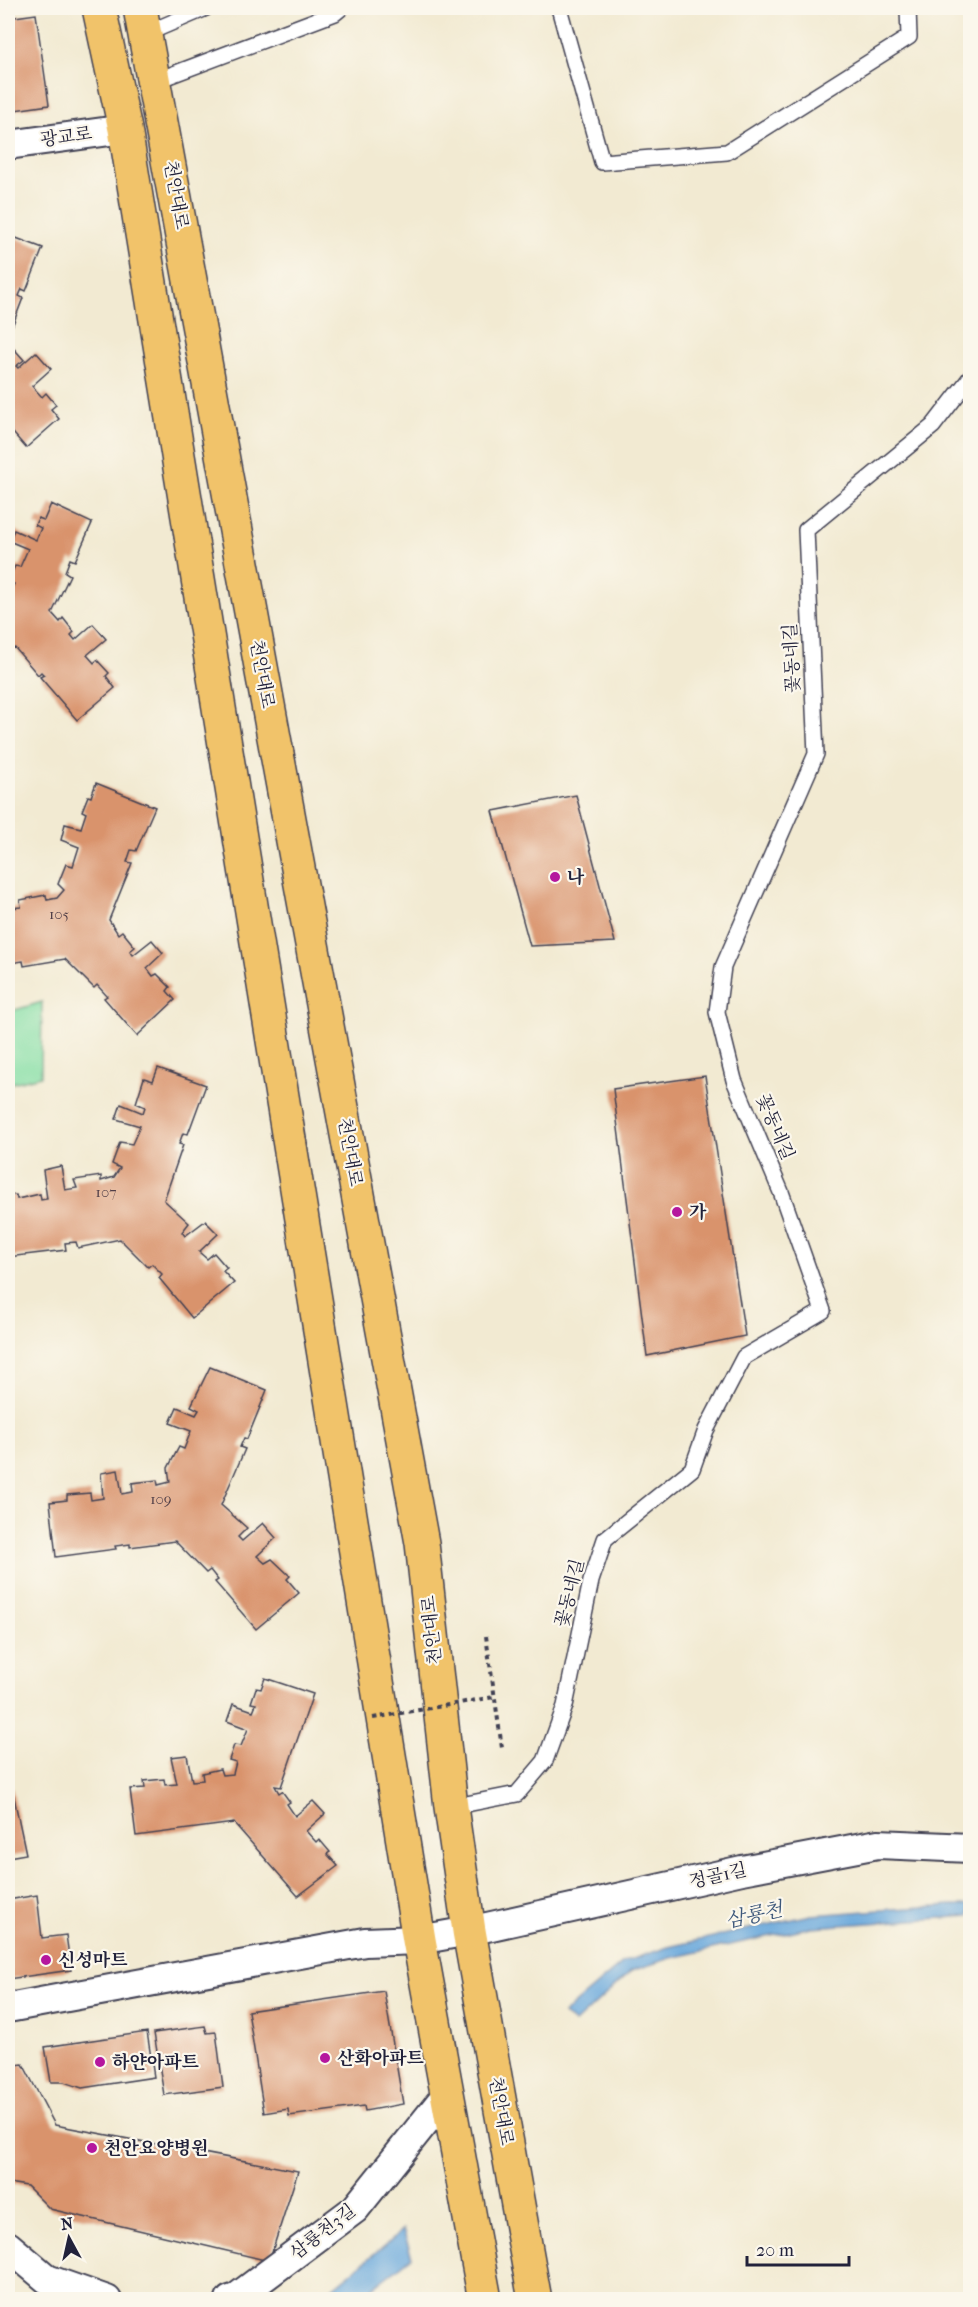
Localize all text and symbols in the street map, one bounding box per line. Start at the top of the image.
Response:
street label: 광교로 [39,123,93,151]
street label: 천안대로 [160,159,192,231]
street label: 꽃동네길 [780,623,804,693]
street label: 천안대로 [246,638,278,710]
place label: 나 [567,867,585,888]
marker: 나 [548,870,562,884]
house number: 105 [49,905,69,923]
street label: 꽃동네길 [752,1091,798,1163]
street label: 천안대로 [334,1116,366,1188]
house number: 107 [96,1183,116,1201]
place label: 가 [689,1202,707,1223]
marker: 가 [670,1205,684,1219]
house number: 109 [150,1490,172,1508]
street label: 꽃동네길 [551,1557,589,1629]
street label: 천안대로 [418,1594,446,1666]
street label: 정골1길 [687,1859,749,1893]
water label: 삼룡천 [723,1897,786,1932]
place label: 신성마트 [58,1950,128,1971]
marker: 신성마트 [39,1953,53,1967]
place label: 산화아파트 [337,2048,425,2069]
marker: 산화아파트 [318,2051,332,2065]
place label: 하얀아파트 [112,2052,200,2073]
marker: 하얀아파트 [93,2055,107,2069]
street label: 천안대로 [485,2075,517,2147]
place label: 천안요양병원 [104,2138,208,2159]
marker: 천안요양병원 [85,2141,99,2155]
street label: 삼룡천3길 [286,2200,360,2264]
north arrow [39,2208,99,2268]
text: N [60,2213,75,2234]
scale bar [747,2229,849,2267]
text: 20 m [756,2240,794,2261]

